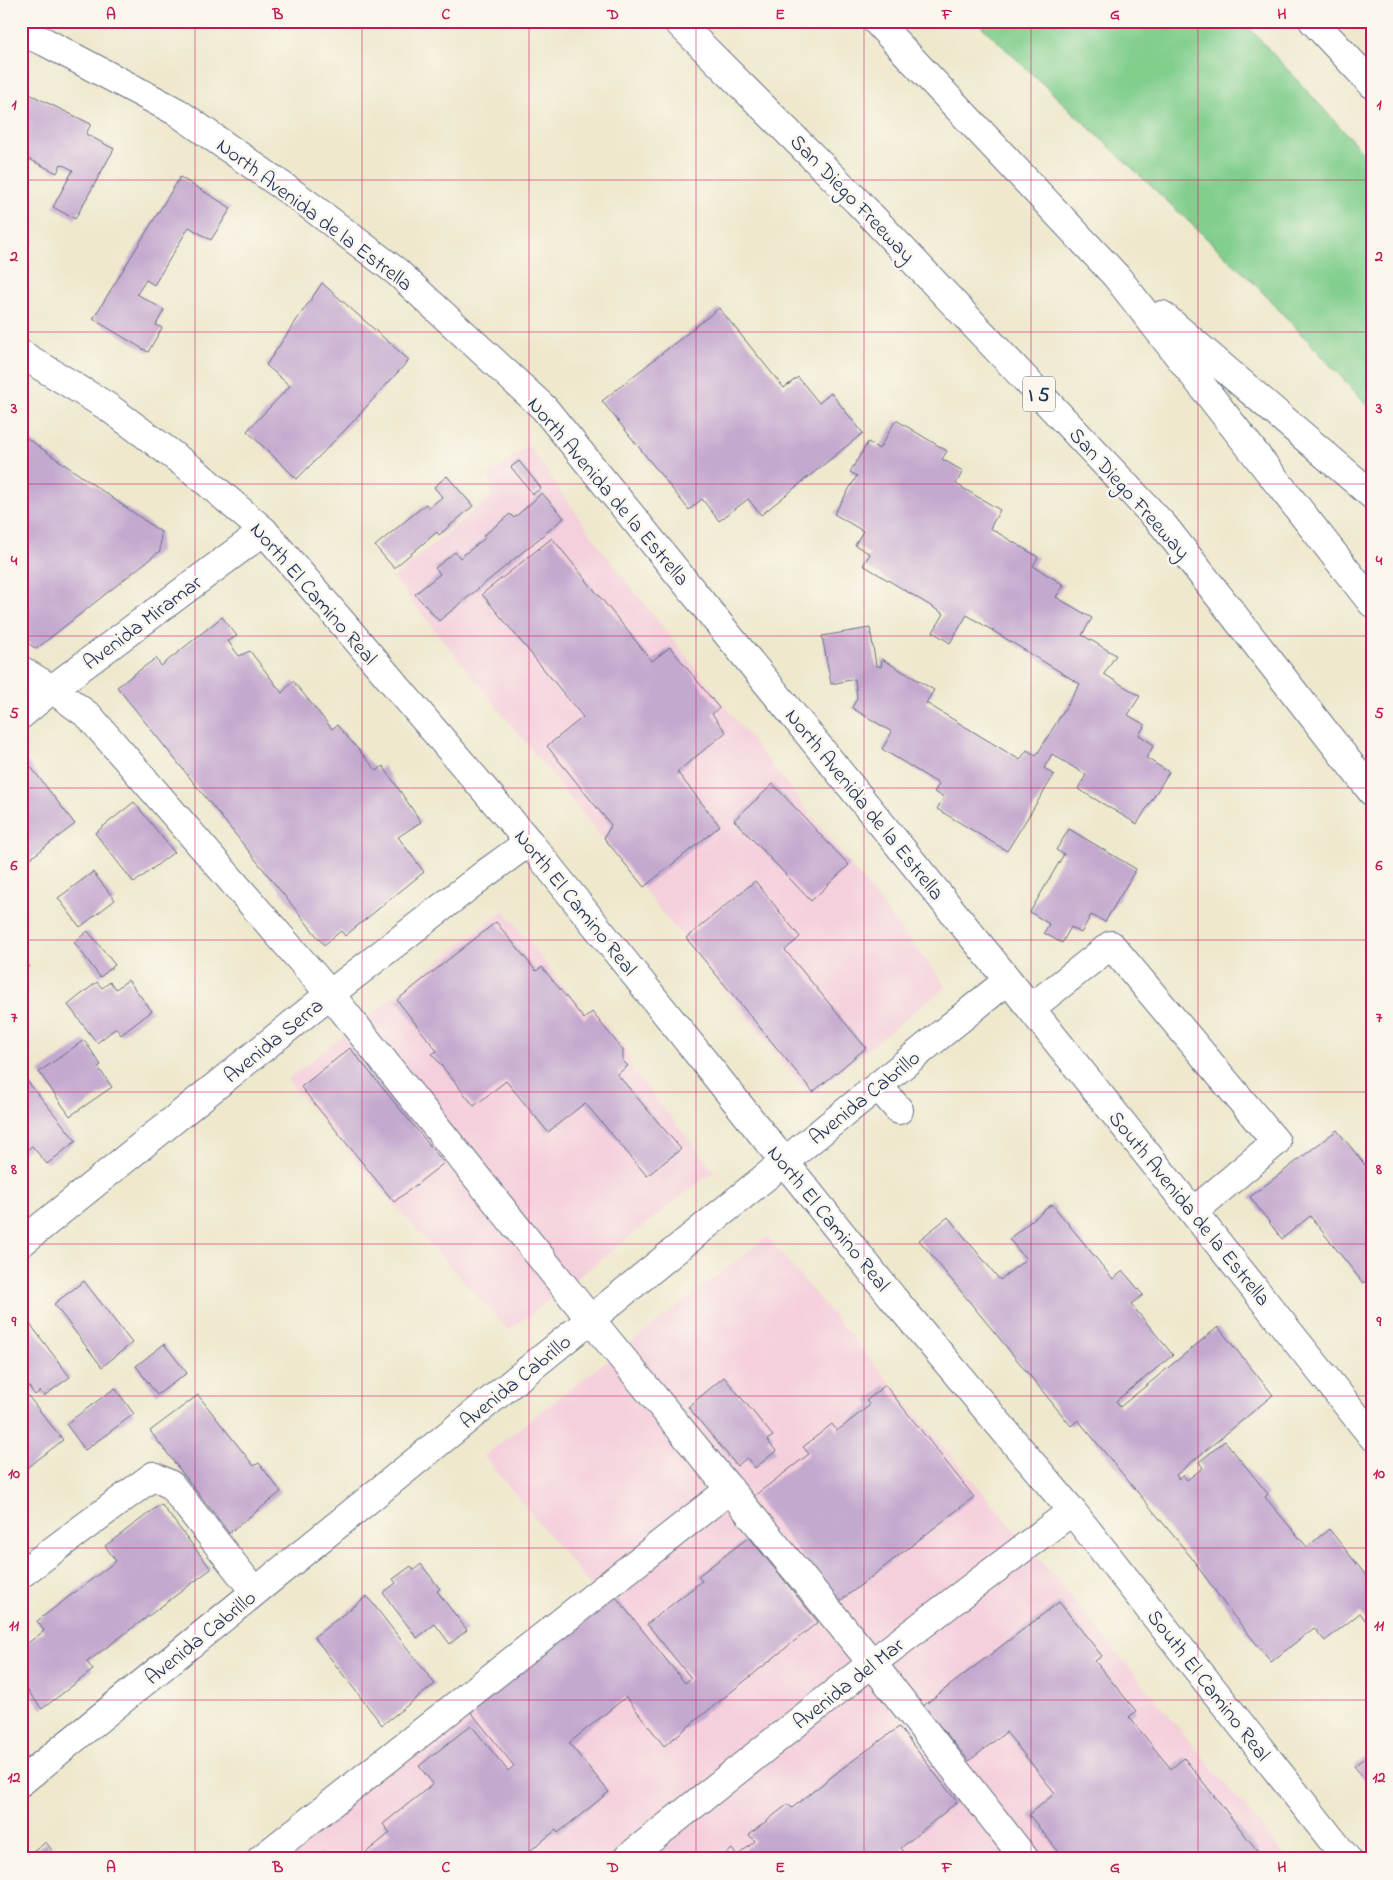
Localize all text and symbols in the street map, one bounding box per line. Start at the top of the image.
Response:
text: A [106,3,116,27]
text: B [272,3,284,27]
text: C [442,3,451,27]
text: D [606,3,619,27]
text: E [775,3,785,27]
text: F [941,3,953,27]
text: G [1110,3,1120,27]
text: H [1277,3,1287,27]
text: 1 [11,93,17,117]
text: 1 [1376,93,1382,117]
street label: San Diego Freeway [781,128,921,272]
street label: North Avenida de la Estrella [209,132,418,299]
text: 2 [9,245,18,269]
text: 2 [1374,245,1383,269]
road number: I 5 [1023,376,1055,412]
street label: North Avenida de la Estrella [519,391,696,593]
text: 3 [10,397,18,421]
text: 3 [1375,397,1383,421]
street label: San Diego Freeway [1059,422,1196,568]
street label: North El Camino Real [242,516,383,672]
text: 4 [10,549,18,573]
text: 4 [1375,549,1383,573]
street label: Avenida Miramar [77,569,209,678]
text: 5 [9,702,19,726]
text: 5 [1374,702,1384,726]
street label: North Avenida de la Estrella [777,703,950,908]
street label: North El Camino Real [506,824,643,983]
text: 6 [9,854,18,878]
text: 6 [1374,854,1383,878]
street label: Avenida Serra [218,992,331,1091]
text: 7 [11,1006,18,1030]
text: 7 [1376,1006,1383,1030]
street label: Avenida Cabrillo [803,1044,928,1153]
street label: South Avenida de la Estrella [1100,1105,1277,1313]
street label: North El Camino Real [759,1140,896,1299]
text: 8 [10,1158,17,1182]
text: 8 [1375,1158,1382,1182]
text: 9 [11,1310,17,1334]
text: 9 [1376,1310,1382,1334]
street label: Avenida Cabrillo [454,1328,579,1437]
text: 10 [8,1462,20,1486]
text: 10 [1373,1462,1385,1486]
street label: Avenida Cabrillo [139,1584,264,1693]
street label: South El Camino Real [1139,1604,1276,1769]
text: 11 [9,1614,20,1638]
text: 11 [1374,1614,1385,1638]
street label: Avenida del Mar [787,1631,912,1738]
text: 12 [7,1766,21,1790]
text: 12 [1372,1766,1386,1790]
text: A [106,1856,116,1880]
text: B [272,1856,284,1880]
text: C [442,1856,451,1880]
text: D [606,1856,619,1880]
text: E [775,1856,785,1880]
text: F [941,1856,953,1880]
text: G [1110,1856,1120,1880]
text: H [1277,1856,1287,1880]

